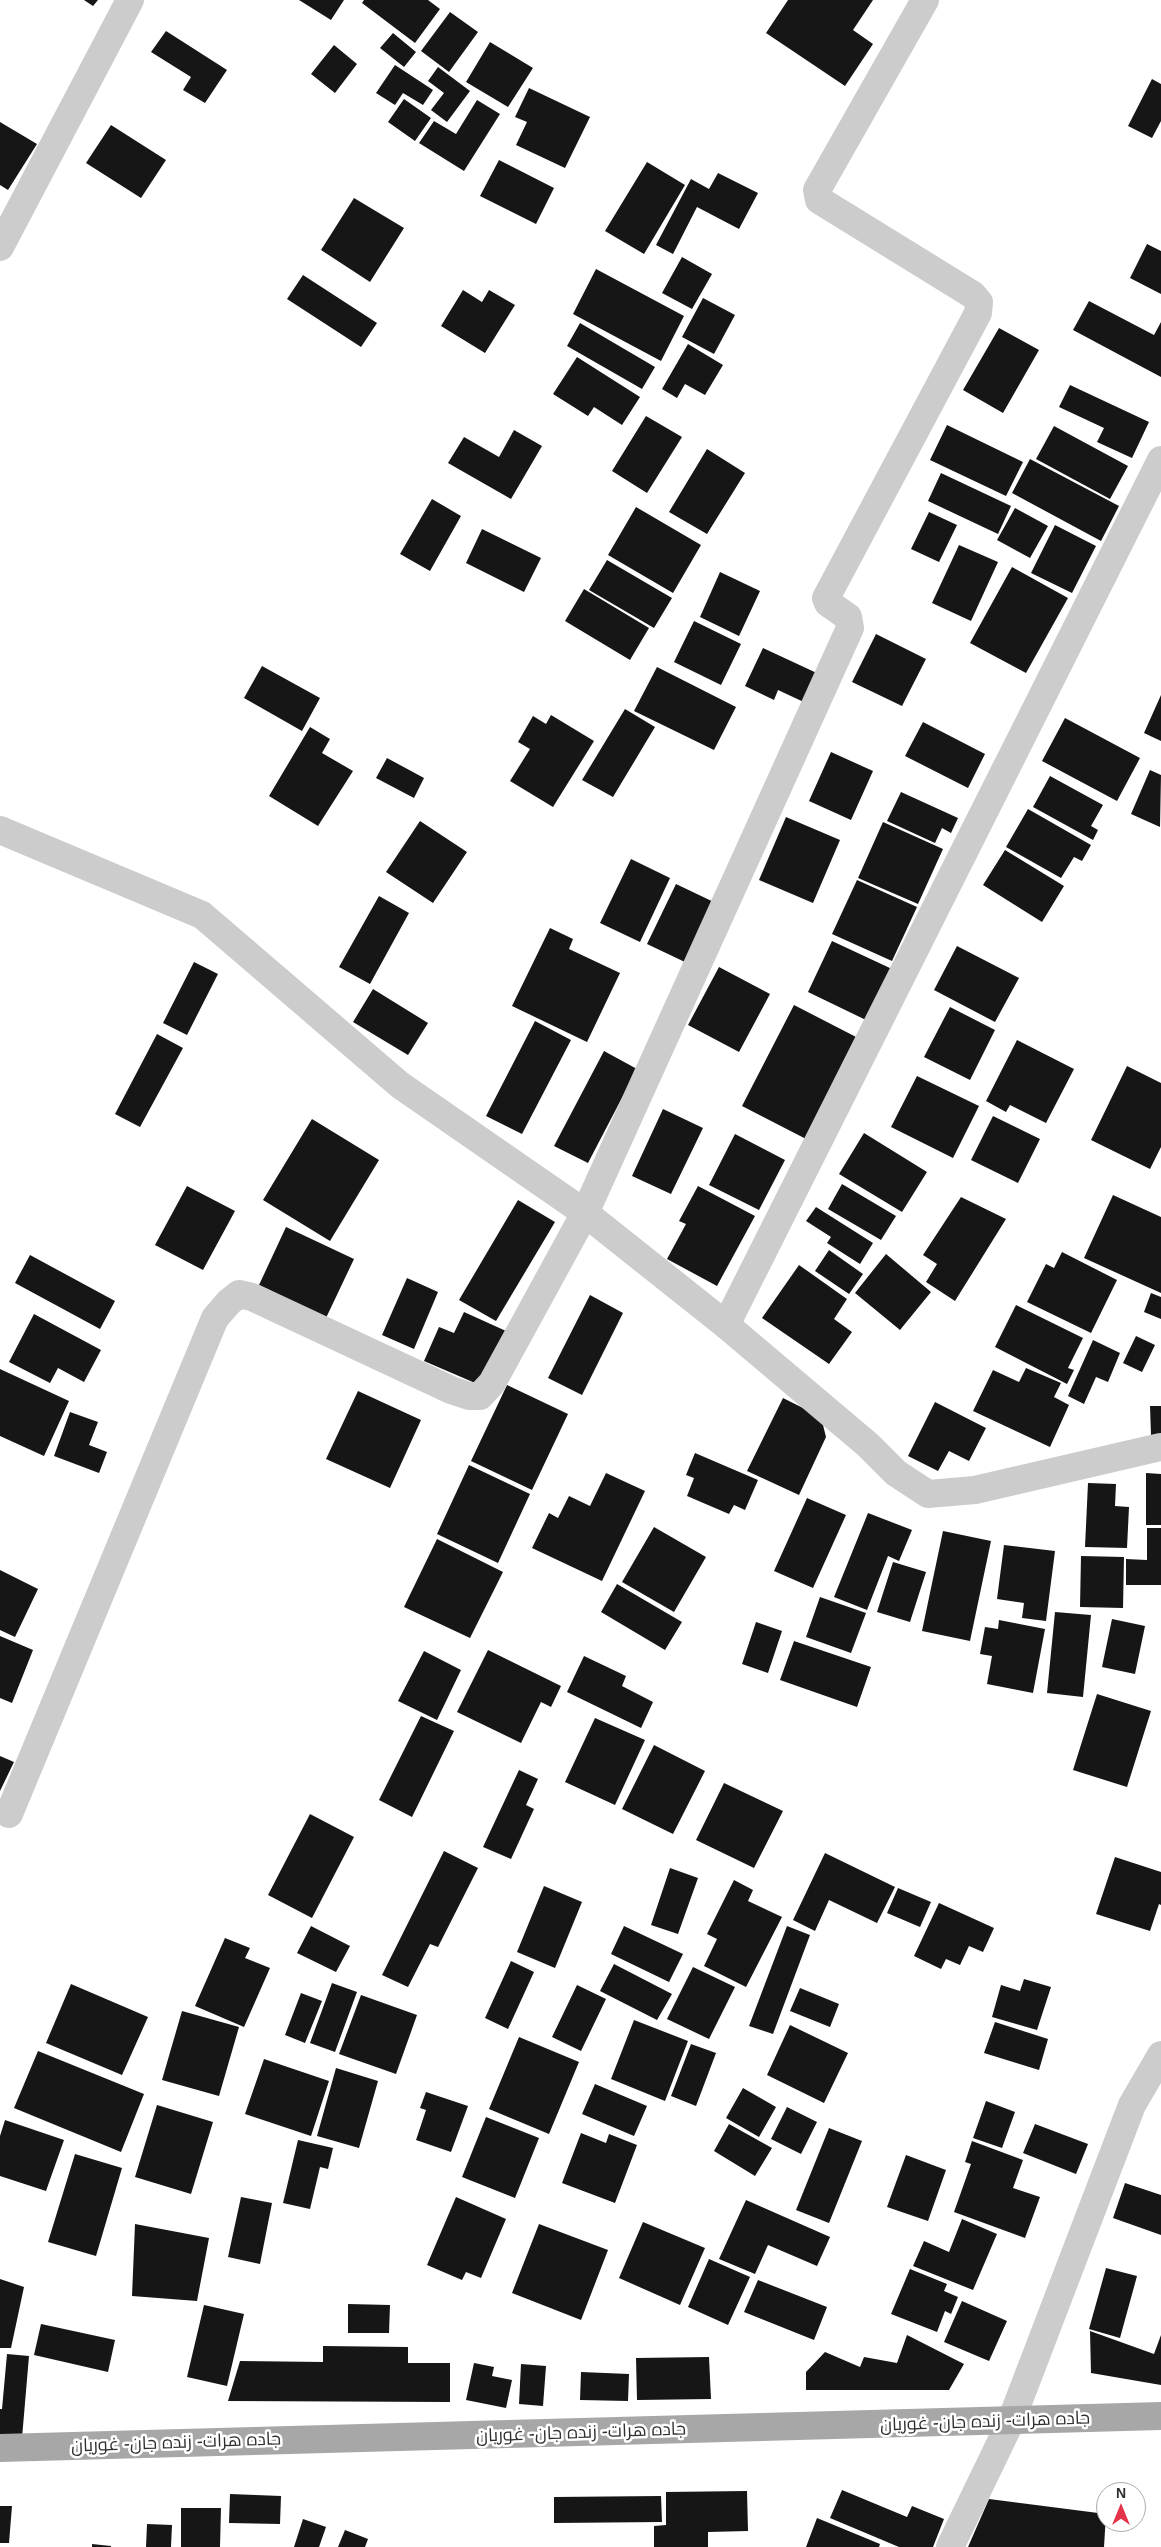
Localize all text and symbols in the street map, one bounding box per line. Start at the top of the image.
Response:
street label: جاده هرات- زنده جان- غوریان [880,2408,1090,2436]
street label: جاده هرات- زنده جان- غوریان [476,2419,686,2447]
street label: جاده هرات- زنده جان- غوریان [71,2429,281,2457]
north arrow [1096,2482,1146,2532]
text: N [1116,2485,1126,2501]

